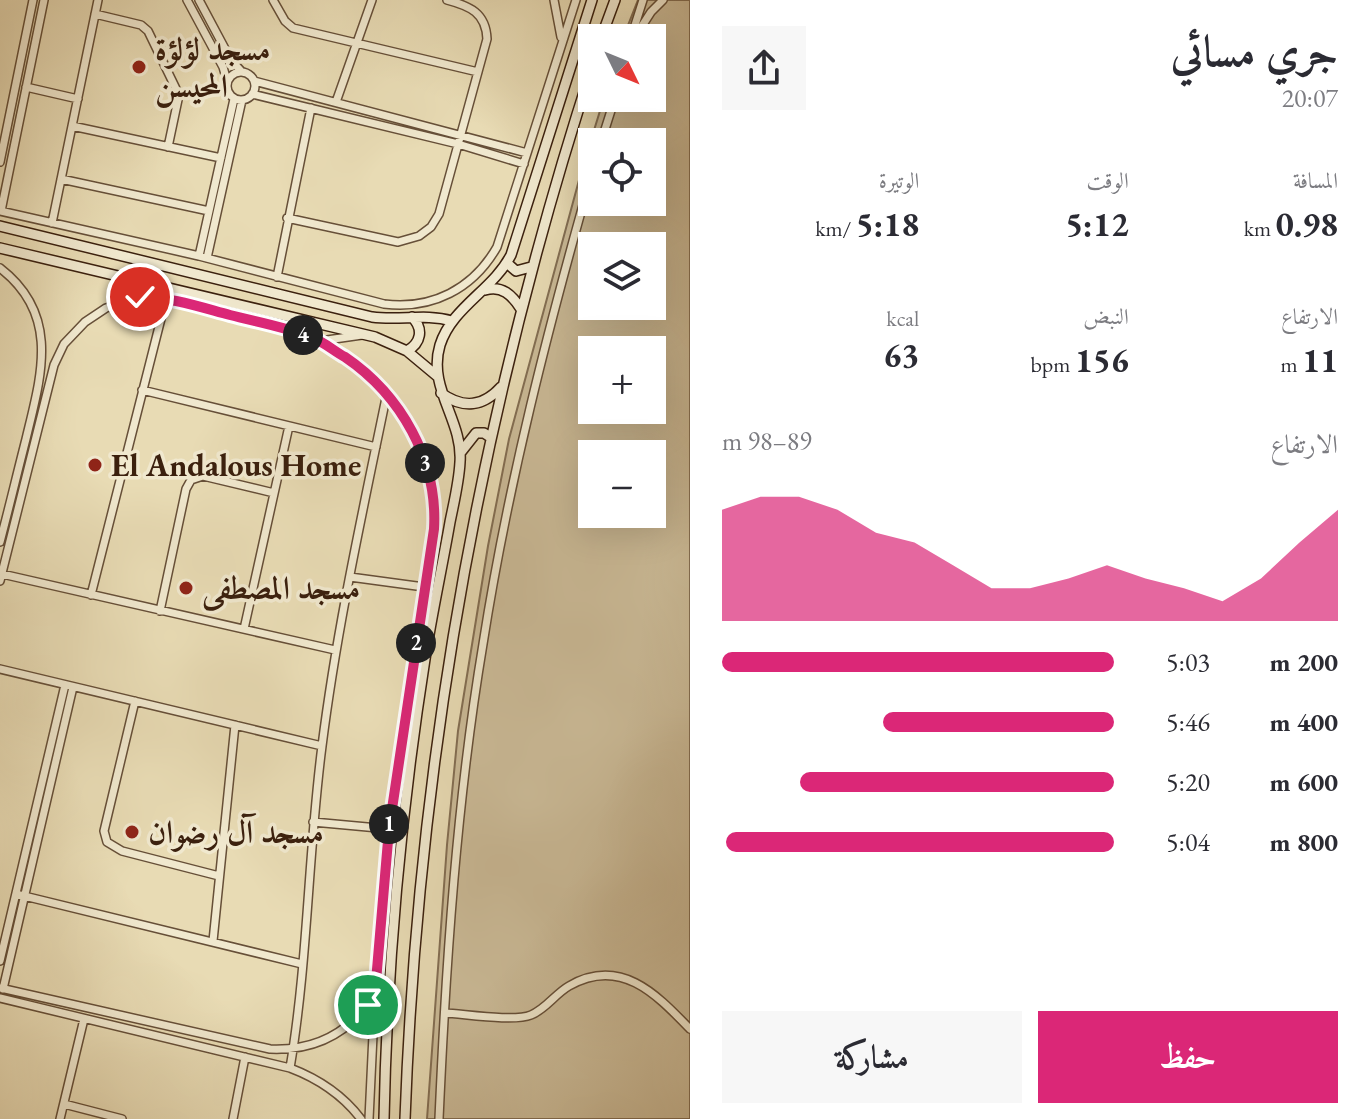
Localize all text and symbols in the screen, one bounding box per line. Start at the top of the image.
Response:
text: جري مسائي [1171,22,1338,79]
north arrow [578,24,666,112]
map controls [578,24,666,528]
button: share [722,26,806,110]
place label: مسجد لؤلؤة المحيسن [155,28,270,108]
marker: مسجد لؤلؤة المحيسن [130,58,148,76]
text: 20:07 [1282,81,1338,115]
button: locate [578,128,666,216]
text: الوتيرة [879,166,919,195]
text: الوقت [1087,166,1129,195]
text: المسافة [1293,166,1338,195]
text: 5:18 [856,202,919,246]
text: 5:12 [1065,202,1129,246]
text: 0.98 [1276,202,1338,246]
text: /km [815,214,856,243]
text: km [1244,214,1276,243]
button: layers [578,232,666,320]
pin [106,263,174,331]
icon: check [118,275,162,319]
text: النبض [1083,302,1129,331]
text: الارتفاع [1281,302,1338,331]
text: kcal [886,304,919,333]
pin: 4 [283,315,323,355]
text: 4 [297,320,309,349]
text: 63 [883,333,919,377]
button: + [578,336,666,424]
text: 156 [1075,338,1129,382]
text: 11 [1302,338,1338,382]
text: bpm [1030,350,1075,379]
text: m [1280,350,1302,379]
text: 89–98 m [722,424,812,458]
text: الارتفاع [1271,427,1338,461]
button: − [578,440,666,528]
pin: 3 [405,443,445,483]
place label: El Andalous Home [111,444,361,486]
text: 3 [419,448,431,477]
marker: El Andalous Home [86,456,104,474]
place label: مسجد المصطفى [201,567,360,611]
marker: مسجد المصطفى [177,579,195,597]
pin: 2 [396,623,436,663]
text: 2 [410,628,422,657]
text: 5:03 [1166,645,1210,679]
text: 200 m [1270,645,1338,679]
text: 5:46 [1166,705,1210,739]
text: 400 m [1270,705,1338,739]
text: 5:20 [1166,765,1210,799]
text: 600 m [1270,765,1338,799]
pin: 1 [369,804,409,844]
text: 1 [383,809,395,838]
place label: مسجد آل رضوان [148,811,324,853]
marker: مسجد آل رضوان [123,823,141,841]
text: 5:04 [1166,825,1210,859]
text: 800 m [1270,825,1338,859]
pin [334,971,402,1039]
icon: arrive [346,983,390,1027]
button: مشاركة [722,1011,1022,1103]
button: حفظ [1038,1011,1338,1103]

